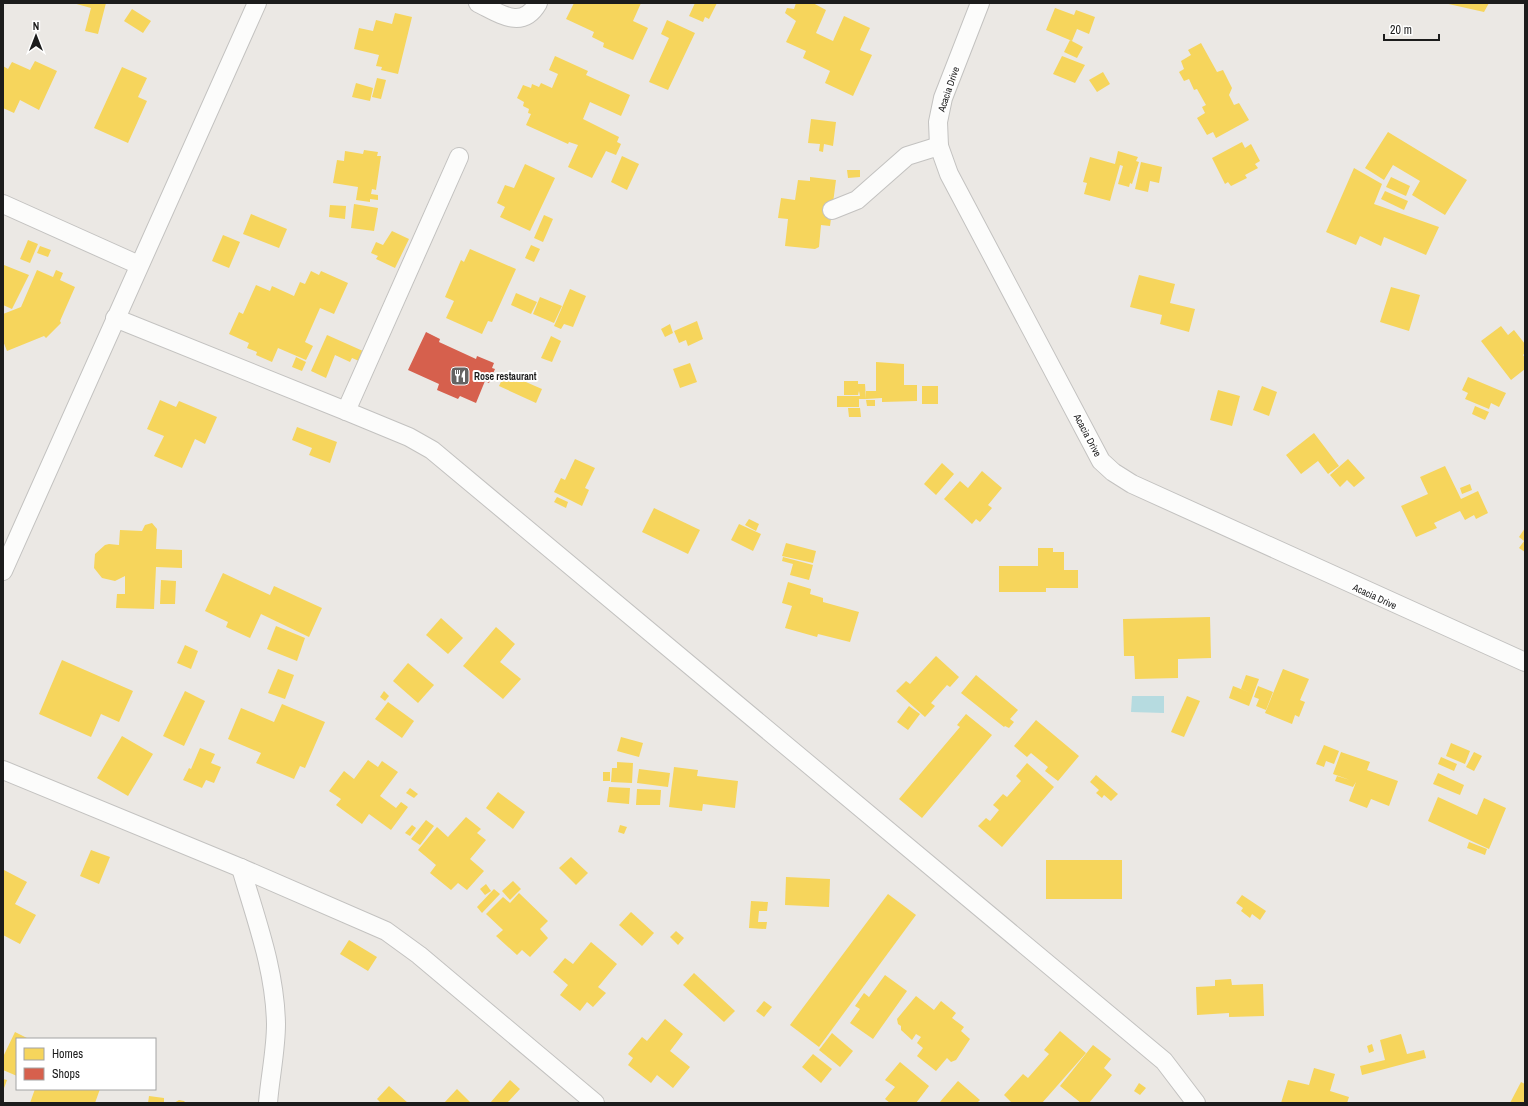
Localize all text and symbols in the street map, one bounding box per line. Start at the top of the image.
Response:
north arrow [16,16,56,56]
scale bar [1384,16,1439,42]
text: N [33,19,39,33]
text: 20 m [1390,22,1412,38]
street label: Acacia Drive [934,64,962,114]
restaurant icon: Rose restaurant [449,365,471,387]
place label: Rose restaurant [474,370,537,383]
street label: Acacia Drive [1070,411,1105,459]
street label: Acacia Drive [1350,580,1399,612]
legend [16,1038,156,1090]
text: Homes [52,1046,83,1062]
text: Shops [52,1066,80,1082]

